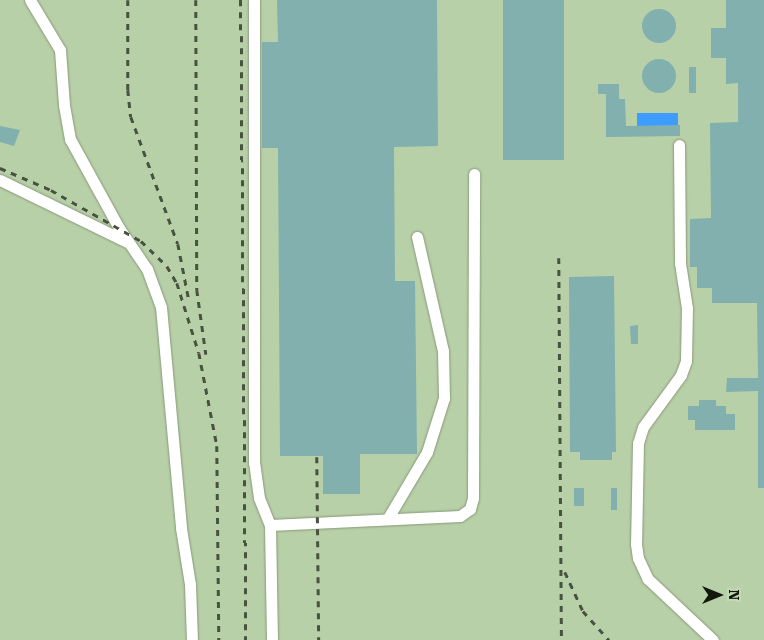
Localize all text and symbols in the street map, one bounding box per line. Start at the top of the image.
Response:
north arrow [694,570,744,620]
text: N [726,590,742,600]

